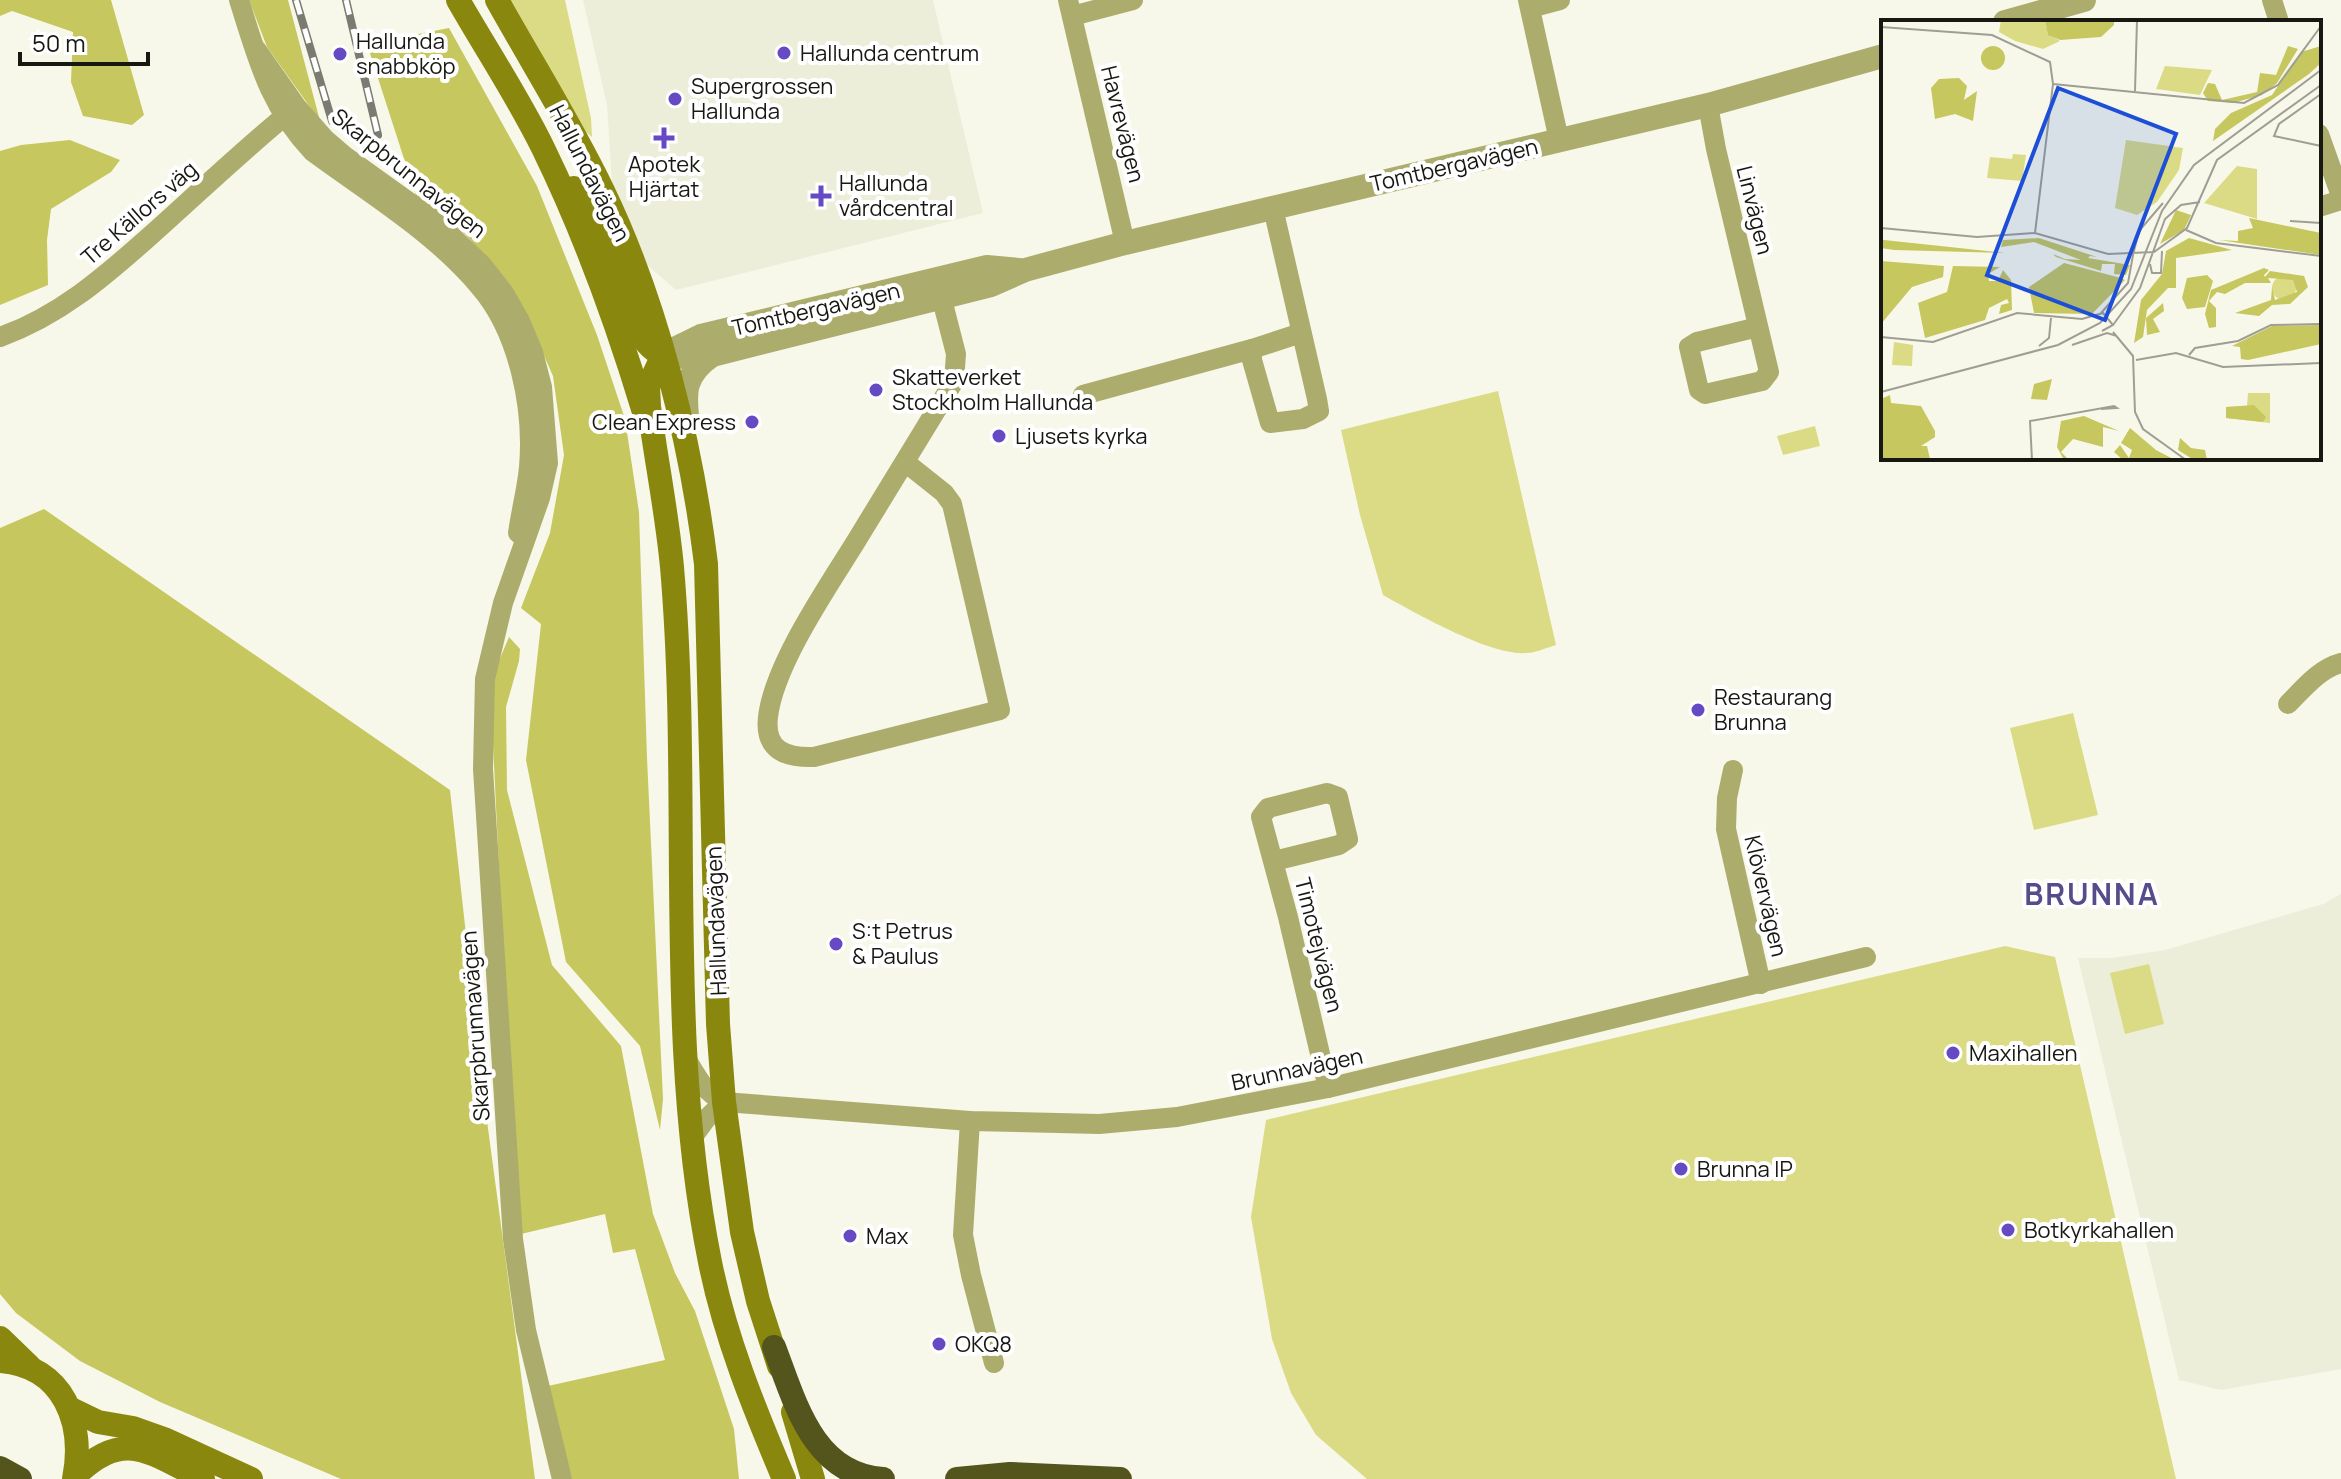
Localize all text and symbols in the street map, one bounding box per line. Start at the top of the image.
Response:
scale bar [20,16,148,66]
inset map [1881,20,2321,460]
text: 50 m [32,26,86,59]
place label: Hallunda snabbköp [356,26,456,81]
place label: Hallunda centrum [800,38,979,68]
marker: Hallunda centrum [775,44,793,62]
marker: Hallunda snabbköp [331,45,349,63]
street label: Havrevägen [1094,62,1152,186]
place label: Supergrossen Hallunda [691,71,833,126]
marker: Supergrossen Hallunda [666,90,684,108]
street label: Hallundavägen [543,99,637,247]
street label: Skarpbrunnavägen [325,101,493,245]
marker: Apotek Hjärtat [655,129,673,147]
street label: Tomtbergavägen [1367,131,1541,199]
place label: Apotek Hjärtat [628,149,701,204]
street label: Tre Källors väg [75,154,203,272]
street label: Linvägen [1729,162,1781,258]
place label: Hallunda vårdcentral [839,168,954,223]
marker: Hallunda vårdcentral [810,185,832,207]
street label: Tomtbergavägen [729,275,903,343]
place label: Skatteverket Stockholm Hallunda [892,362,1093,417]
marker: Skatteverket Stockholm Hallunda [867,381,885,399]
place label: Clean Express [592,407,736,437]
marker: Clean Express [743,413,761,431]
place label: Ljusets kyrka [1015,421,1148,451]
marker: Ljusets kyrka [990,427,1008,445]
place label: Restaurang Brunna [1714,682,1832,737]
marker: Restaurang Brunna [1689,701,1707,719]
street label: Klövervägen [1737,832,1795,960]
street label: Hallundavägen [698,846,734,996]
district label: BRUNNA [2024,873,2160,914]
street label: Timotejvägen [1288,874,1350,1016]
place label: S:t Petrus & Paulus [852,916,953,971]
street label: Skarpbrunnavägen [453,930,497,1122]
marker: S:t Petrus & Paulus [827,935,845,953]
place label: Maxihallen [1969,1038,2078,1068]
street label: Brunnavägen [1228,1040,1366,1098]
marker: Maxihallen [1944,1044,1962,1062]
place label: Brunna IP [1697,1154,1793,1184]
marker: Brunna IP [1672,1160,1690,1178]
place label: Botkyrkahallen [2024,1215,2174,1245]
place label: Max [866,1221,909,1251]
marker: Botkyrkahallen [1999,1221,2017,1239]
marker: Max [841,1227,859,1245]
place label: OKQ8 [955,1329,1012,1359]
marker: OKQ8 [930,1335,948,1353]

